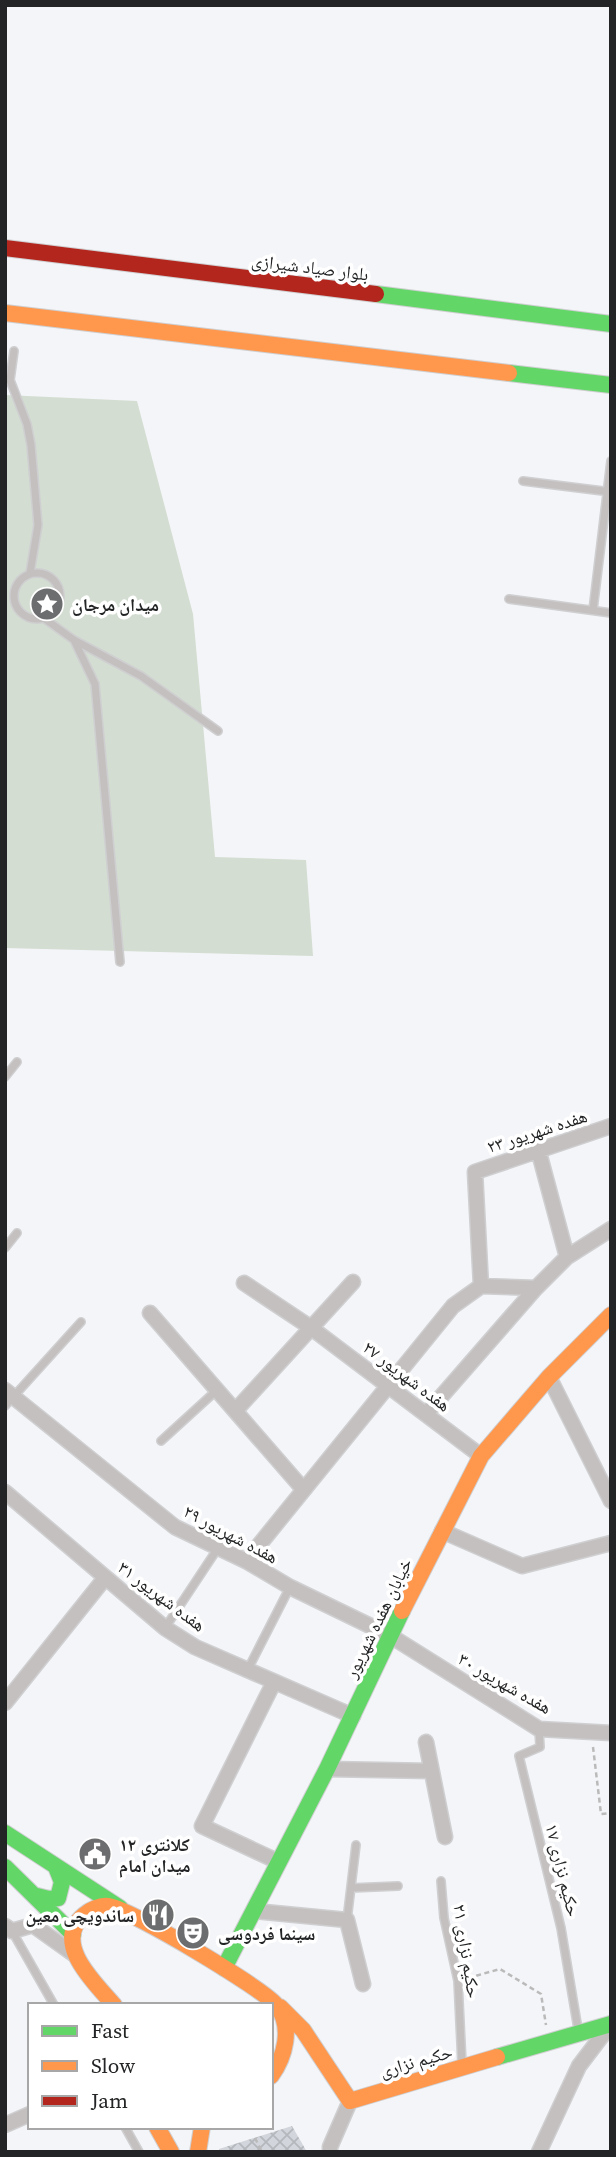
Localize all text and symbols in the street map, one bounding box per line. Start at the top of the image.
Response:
street label: بلوار صیاد شیرازی [250,247,370,287]
place icon: میدان مرجان [28,585,66,623]
place label: میدان مرجان [72,592,159,617]
street label: هفده شهریور ۲۳ [484,1103,590,1159]
street label: هفده شهریور ۲۷ [358,1335,456,1417]
street label: هفده شهریور ۲۹ [179,1499,283,1569]
street label: خیابان هفده شهریور [338,1554,418,1683]
street label: هفده شهریور ۳۱ [113,1555,211,1637]
street label: هفده شهریور ۳۰ [454,1646,556,1720]
street label: حکیم نزاری ۱۷ [539,1821,587,1919]
place label: کلانتری ۱۲ میدان امام [119,1832,190,1878]
public building icon: کلانتری ۱۲ میدان امام [76,1835,114,1873]
restaurant icon: ساندویچی معین [139,1896,177,1934]
street label: حکیم نزاری ۲۱ [447,1902,487,2000]
place label: ساندویچی معین [25,1903,134,1928]
theatre icon: سینما فردوسی [174,1914,212,1952]
place label: سینما فردوسی [218,1921,315,1946]
legend [28,2003,273,2129]
text: Fast [91,2016,129,2045]
street label: حکیم نزاری [377,2039,455,2083]
text: Slow [91,2051,135,2080]
text: Jam [90,2086,128,2115]

